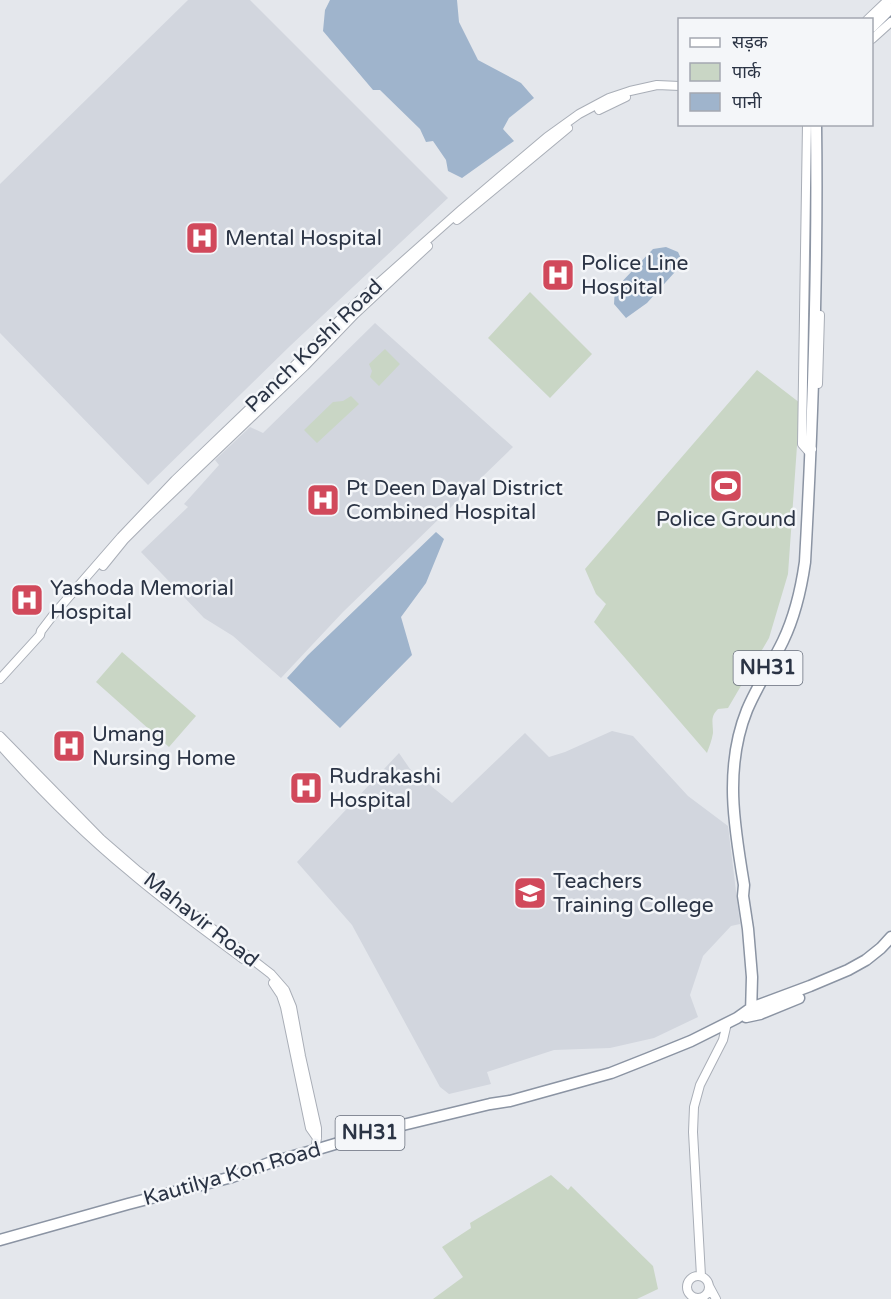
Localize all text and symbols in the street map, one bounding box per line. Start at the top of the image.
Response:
legend [678,18,873,126]
text: सड़क [732,31,769,53]
text: पार्क [732,61,762,83]
text: पानी [732,91,762,113]
hospital icon: Mental Hospital [184,220,220,256]
place label: Mental Hospital [225,226,382,251]
place label: Police Line Hospital [581,251,689,300]
hospital icon: Police Line Hospital [540,257,576,293]
street label: Panch Koshi Road [240,274,388,418]
sports icon: Police Ground [708,468,744,504]
place label: Pt Deen Dayal District Combined Hospital [346,476,563,525]
hospital icon: Pt Deen Dayal District Combined Hospital [305,482,341,518]
place label: Police Ground [656,507,796,532]
place label: Yashoda Memorial Hospital [50,576,234,625]
hospital icon: Yashoda Memorial Hospital [9,582,45,618]
road number: NH31 [734,651,802,685]
place label: Umang Nursing Home [92,722,236,771]
hospital icon: Umang Nursing Home [51,728,87,764]
place label: Rudrakashi Hospital [329,764,441,813]
hospital icon: Rudrakashi Hospital [288,770,324,806]
street label: Mahavir Road [138,867,264,973]
place label: Teachers Training College [553,869,714,918]
school or university icon: Teachers Training College [512,875,548,911]
road number: NH31 [336,1116,404,1150]
street label: Kautilya Kon Road [140,1137,324,1211]

